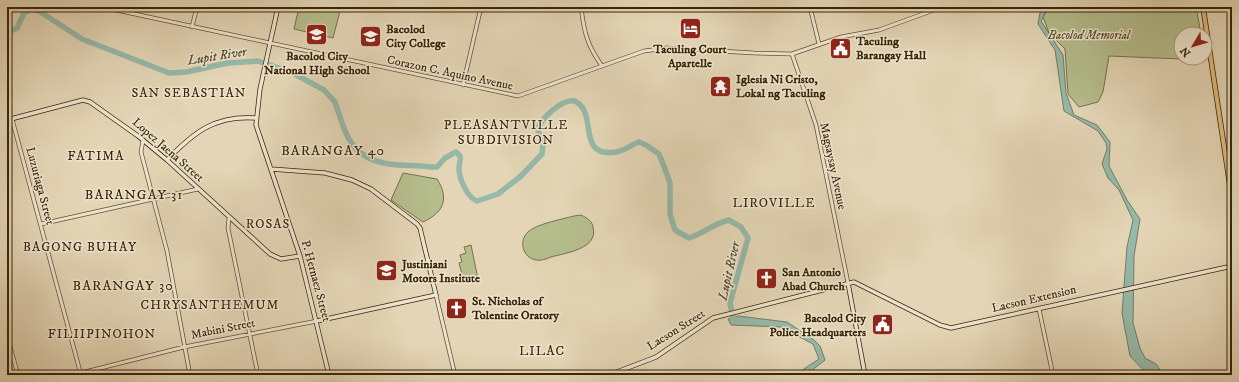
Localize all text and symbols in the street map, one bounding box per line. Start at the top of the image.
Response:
hotel icon: Taculing Court Apartelle [677,15,703,41]
school or university icon: Bacolod City National High School [304,22,330,48]
place label: Bacolod City College [386,22,446,51]
school or university icon: Bacolod City College [357,23,383,49]
north arrow [1173,26,1213,66]
park label: Bacolod Memorial [1047,28,1132,43]
place label: Taculing Barangay Hall [855,34,926,63]
public building icon: Taculing Barangay Hall [827,35,853,61]
place label: Taculing Court Apartelle [652,42,727,71]
water label: Lupit River [185,43,249,69]
text: N [1178,44,1194,59]
place label: Bacolod City National High School [264,49,370,78]
street label: Corazon C. Aquino Avenue [386,52,514,94]
place label: Iglesia Ni Cristo, Lokal ng Taculing [736,72,826,101]
temple icon: Iglesia Ni Cristo, Lokal ng Taculing [707,73,733,99]
district label: SAN SEBASTIAN [131,85,247,101]
street label: Lopez Jaena Street [129,115,207,185]
district label: PLEASANTVILLE SUBDIVISION [444,117,568,148]
street label: Magsaysay Avenue [816,121,850,211]
district label: BARANGAY 40 [281,142,385,160]
street label: Luzuriaga Street [22,145,58,227]
district label: FATIMA [68,148,124,164]
district label: BARANGAY 31 [85,186,183,204]
district label: LIROVILLE [733,195,815,211]
district label: ROSAS [246,216,290,232]
district label: BAGONG BUHAY [23,239,137,255]
street label: P. Hernaez Street [298,239,334,323]
water label: Lupit River [714,239,744,303]
place label: Justiniani Motors Institute [400,257,480,286]
school or university icon: Justiniani Motors Institute [374,258,400,284]
place label: San Antonio Abad Church [781,265,846,294]
church icon: San Antonio Abad Church [753,266,779,292]
district label: BARANGAY 30 [72,277,174,295]
street label: Lacson Extension [990,282,1078,316]
place label: St. Nicholas of Tolentine Oratory [471,294,559,323]
church icon: St. Nicholas of Tolentine Oratory [444,295,470,321]
district label: CHRYSANTHEMUM [141,297,279,313]
street label: Lacson Street [644,306,708,354]
place label: Bacolod City Police Headquarters [770,311,866,340]
public building icon: Bacolod City Police Headquarters [869,312,895,338]
street label: Mabini Street [190,315,257,343]
district label: FILIIPINOHON [48,326,156,342]
district label: LILAC [519,343,565,359]

